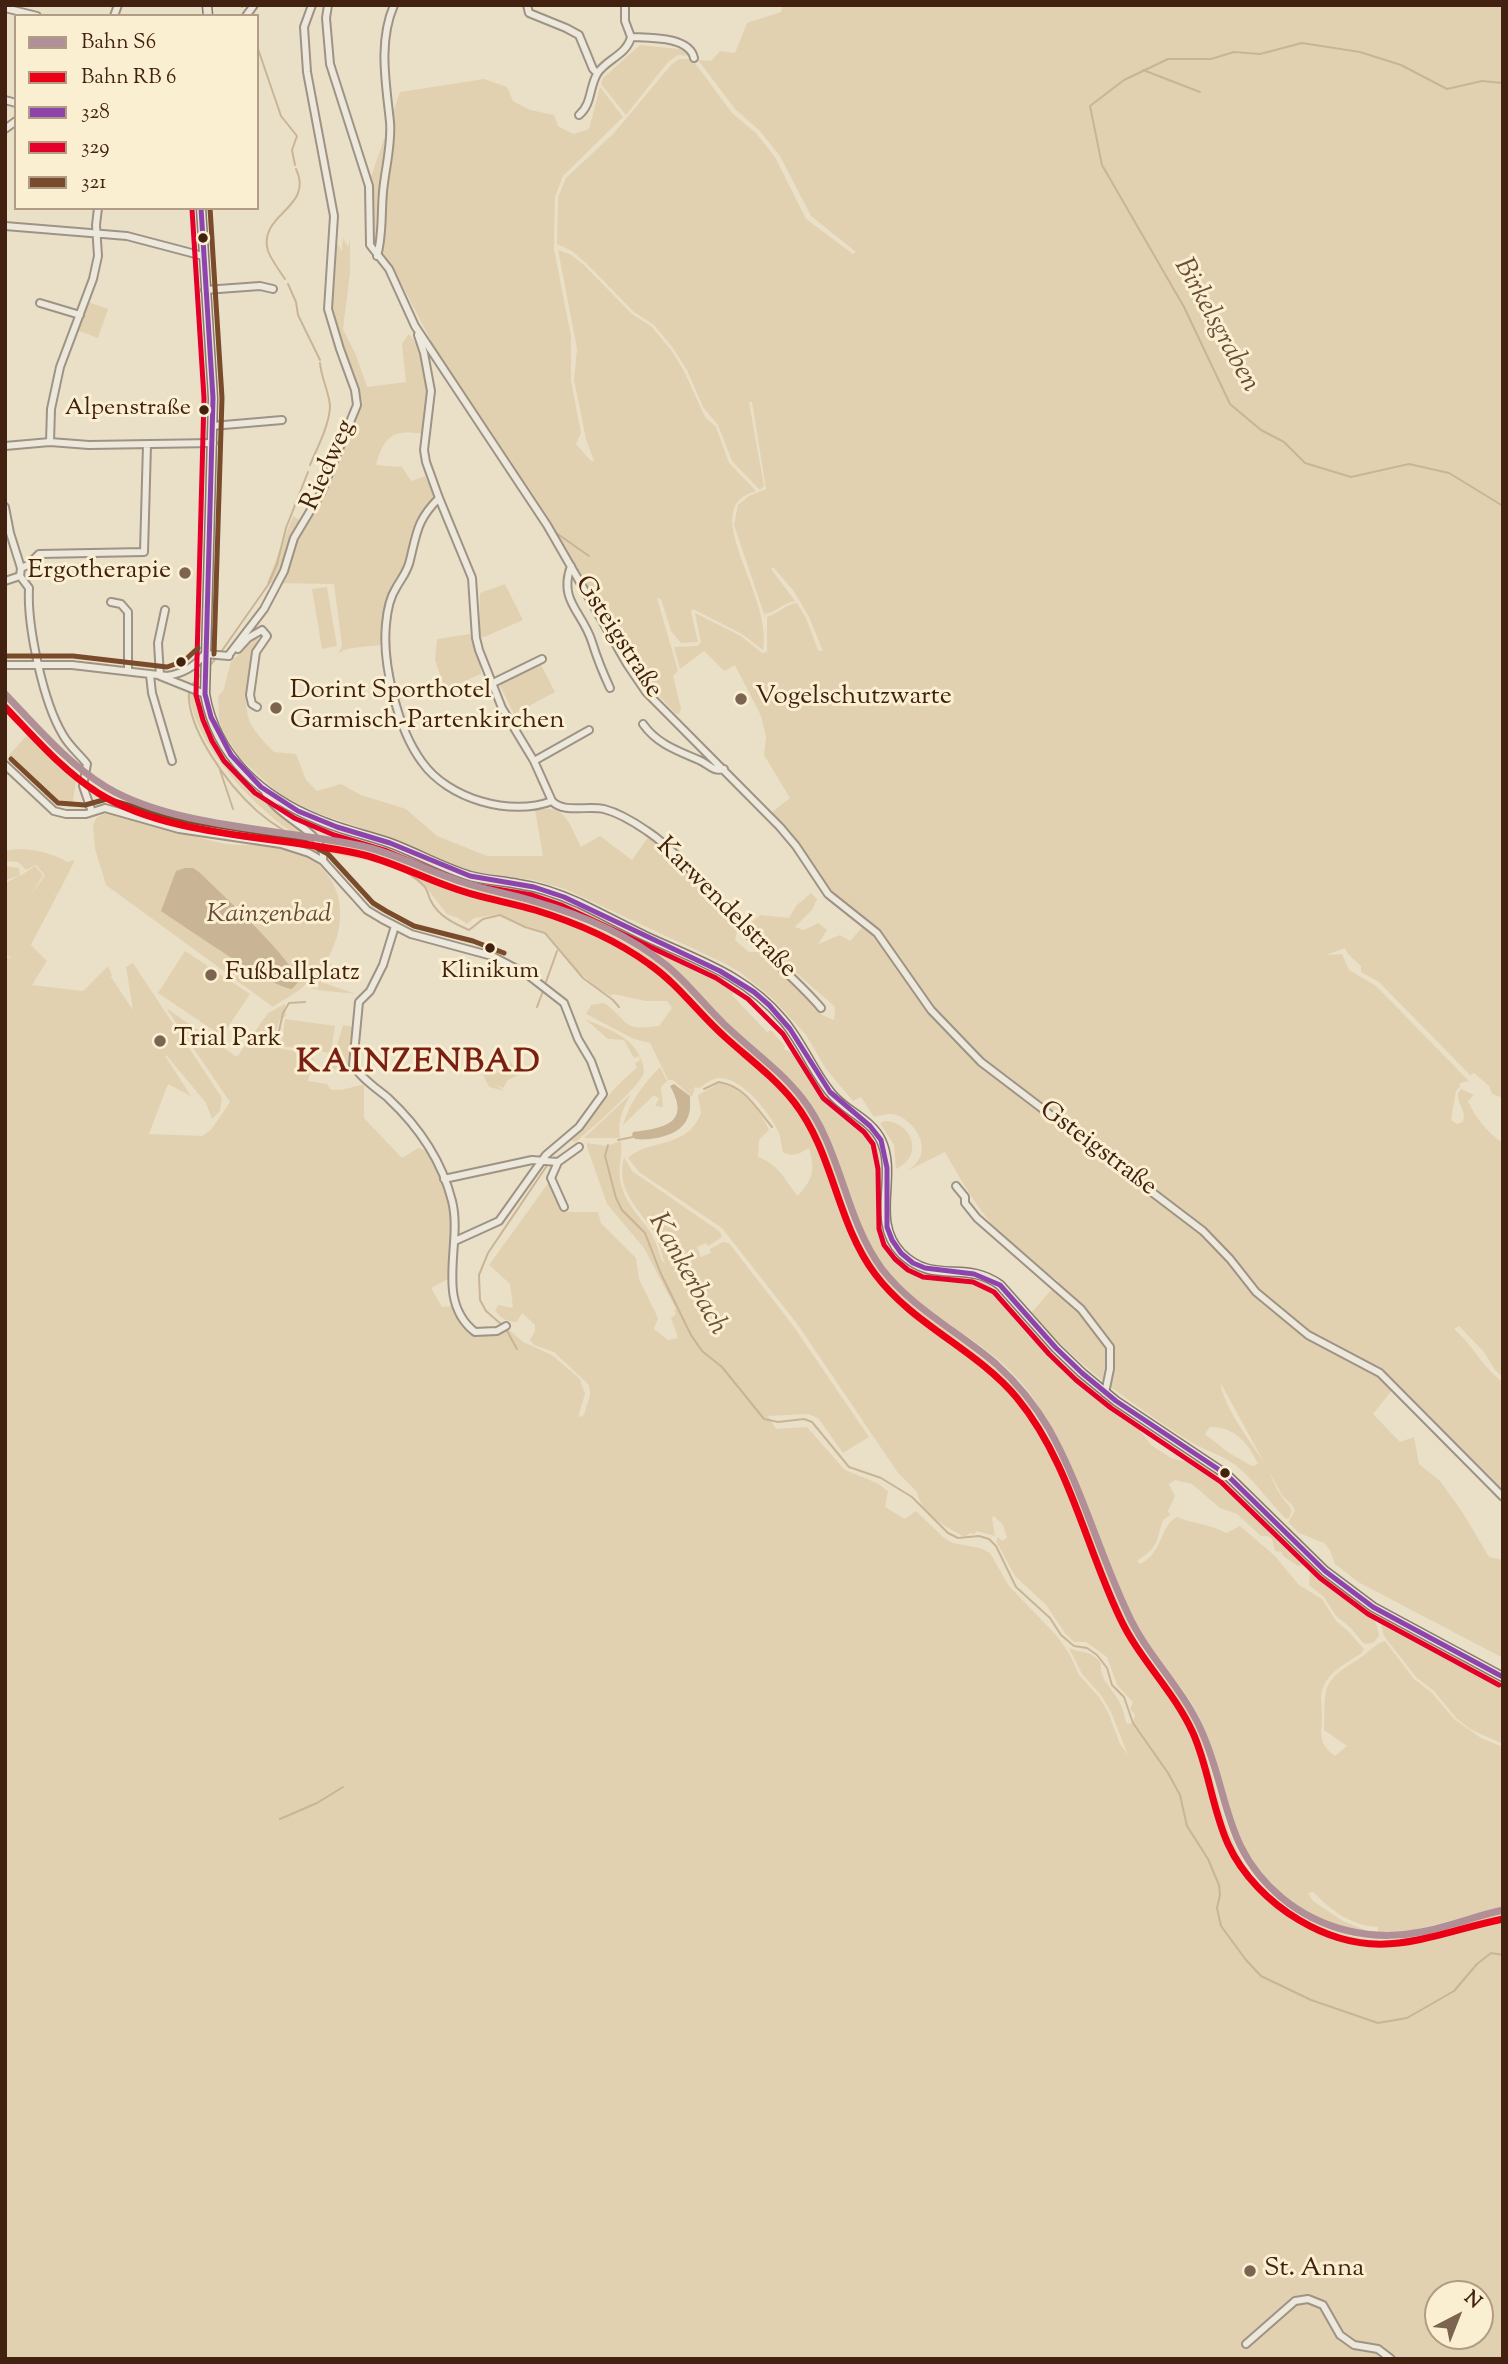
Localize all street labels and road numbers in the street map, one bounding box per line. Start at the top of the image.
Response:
street label: Riedweg [296,416,364,516]
street label: Gsteigstraße [566,571,668,705]
street label: Karwendelstraße [648,832,802,986]
street label: Gsteigstraße [1032,1096,1162,1204]

